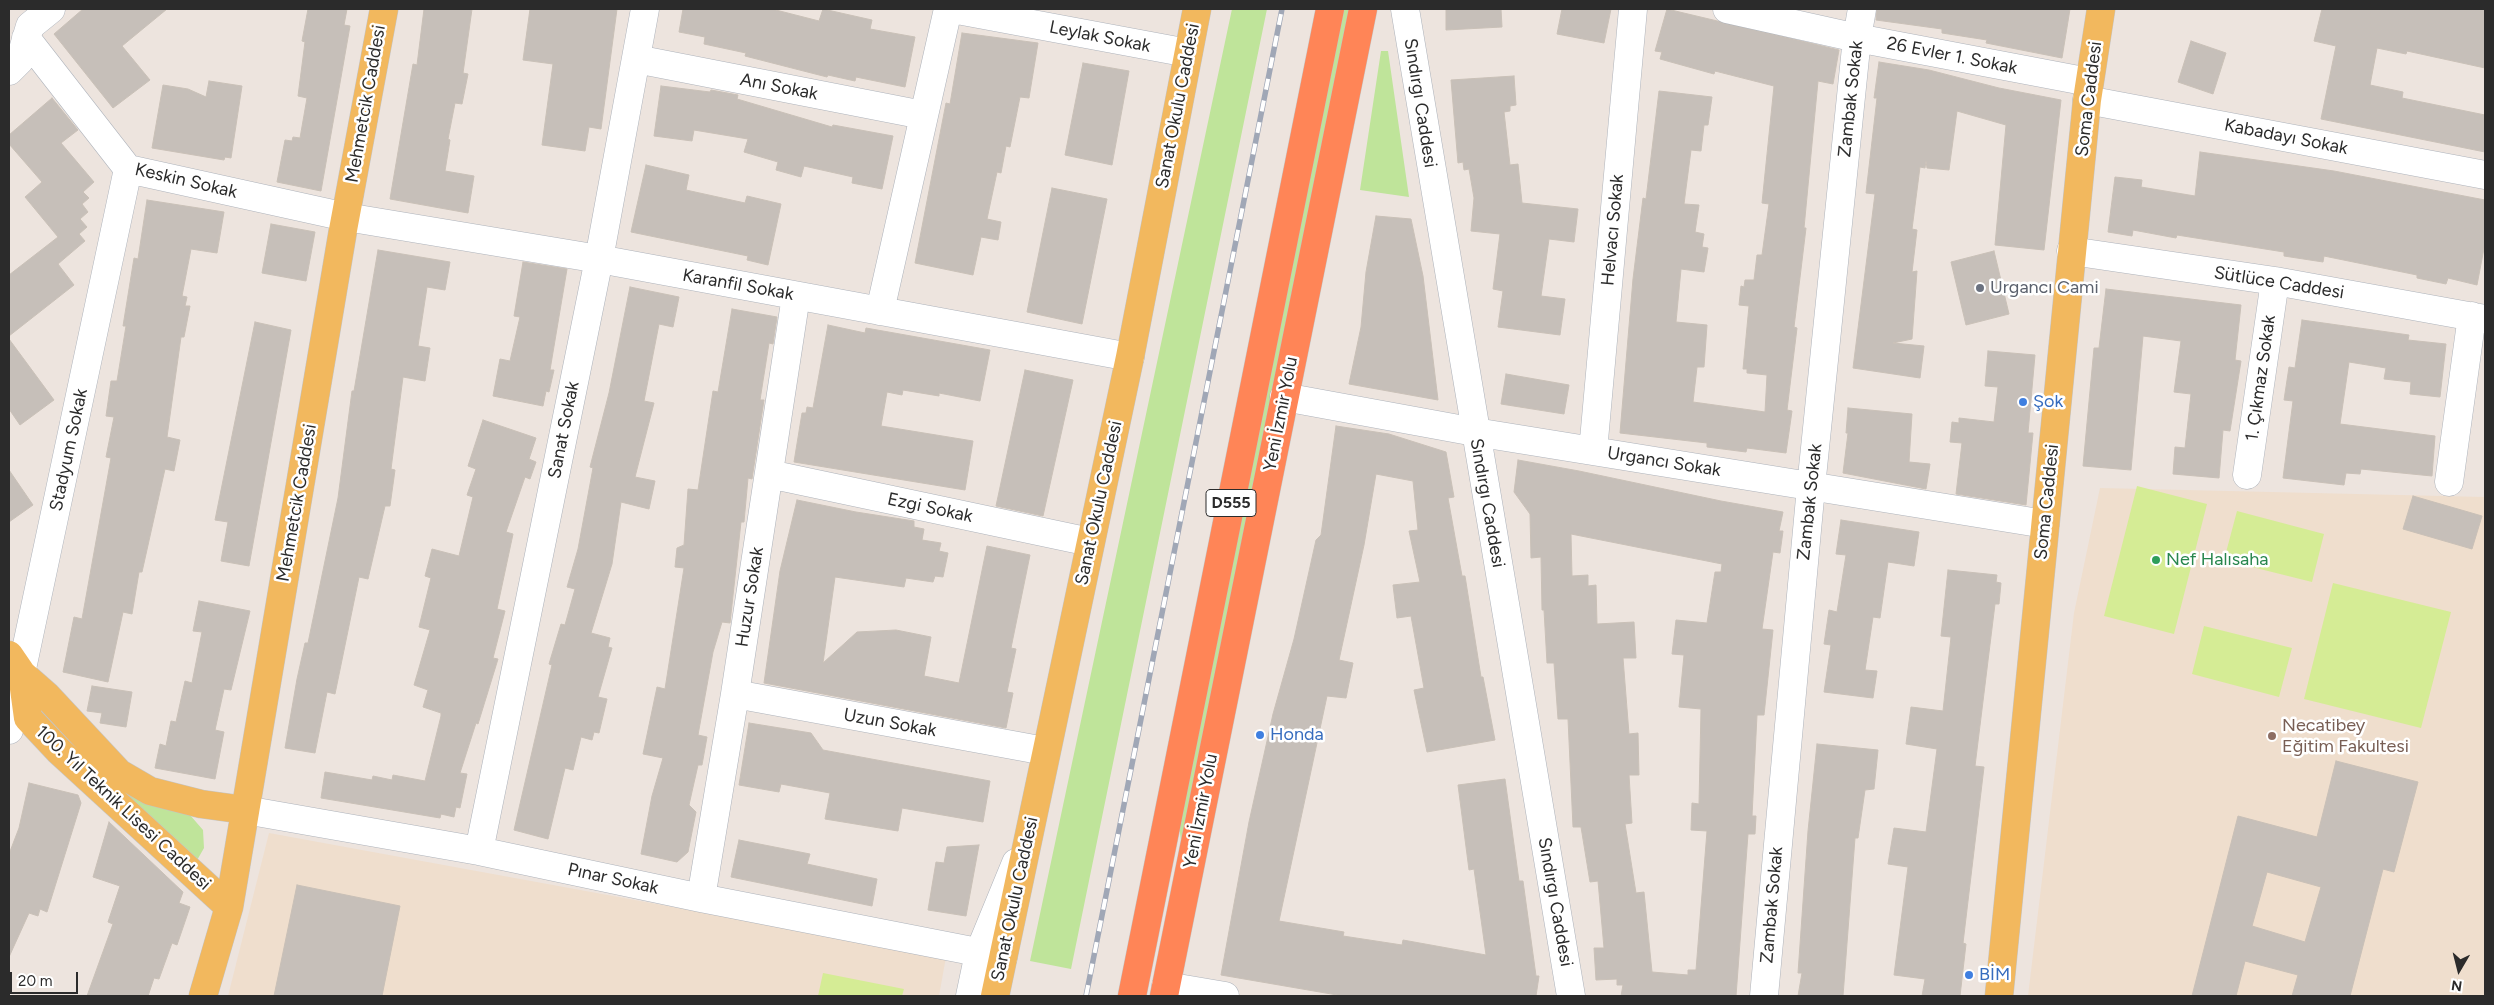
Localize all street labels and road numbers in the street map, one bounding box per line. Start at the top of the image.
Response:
street label: Leylak Sokak [1048,17,1152,57]
street label: Sanat Okulu Caddesi [1151,22,1205,190]
street label: Mehmetcik Caddesi [341,23,391,185]
street label: 26 Evler 1. Sokak [1885,33,2019,79]
street label: Sındırgı Caddesi [1399,37,1441,169]
street label: Zambak Sokak [1834,40,1868,158]
street label: Soma Caddesi [2071,40,2107,158]
street label: Anı Sokak [738,69,820,105]
street label: Kabadayı Sokak [2222,114,2350,160]
street label: Keskin Sokak [133,159,239,203]
street label: Helvacı Sokak [1597,173,1629,287]
street label: Sütlüce Caddesi [2212,262,2346,304]
street label: Karanfil Sokak [681,265,795,305]
street label: 1. Çıkmaz Sokak [2241,314,2281,442]
street label: Yeni İzmir Yolu [1259,355,1303,473]
street label: Sanat Sokak [544,380,584,480]
street label: Stadyum Sokak [45,387,93,513]
street label: Sanat Okulu Caddesi [1071,419,1127,587]
street label: Mehmetcik Caddesi [272,422,322,584]
street label: Sındırgı Caddesi [1465,437,1509,569]
street label: Urgancı Sokak [1606,442,1722,482]
street label: Zambak Sokak [1793,443,1827,561]
street label: Soma Caddesi [2030,443,2064,561]
street label: Ezgi Sokak [885,488,975,528]
road number: D555 [1206,489,1256,516]
street label: Huzur Sokak [731,545,769,649]
street label: Uzun Sokak [842,704,938,742]
street label: 100. Yıl Teknik Lisesi Caddesi [31,721,215,895]
street label: Yeni İzmir Yolu [1179,752,1223,870]
street label: Sanat Okulu Caddesi [987,815,1043,983]
street label: Sındırgı Caddesi [1533,836,1577,968]
street label: Zambak Sokak [1756,846,1788,964]
street label: Pınar Sokak [566,859,660,899]

